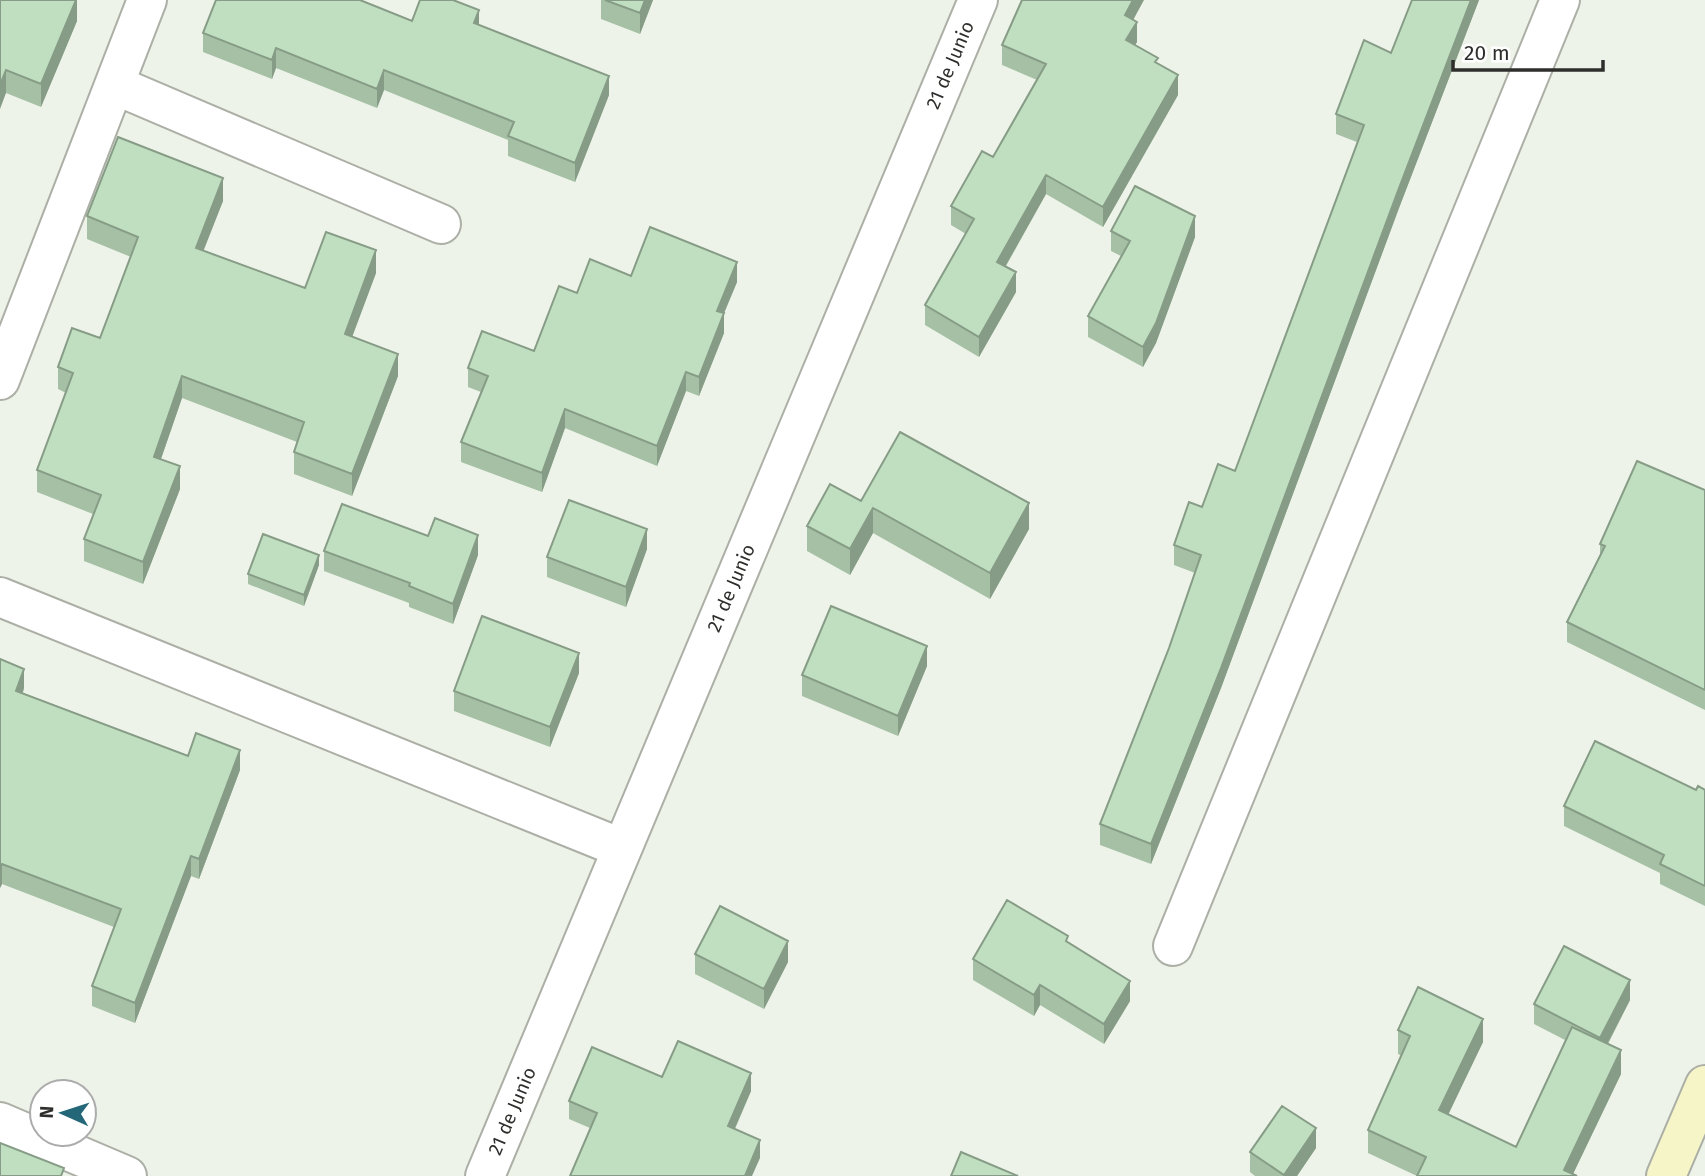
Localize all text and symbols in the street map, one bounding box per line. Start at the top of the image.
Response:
street label: 21 de Junio [921,18,979,112]
scale bar [1453,28,1604,72]
text: 20 m [1464,40,1510,66]
street label: 21 de Junio [702,541,760,635]
street label: 21 de Junio [483,1064,541,1158]
north arrow [28,1078,98,1148]
text: N [35,1105,58,1119]

